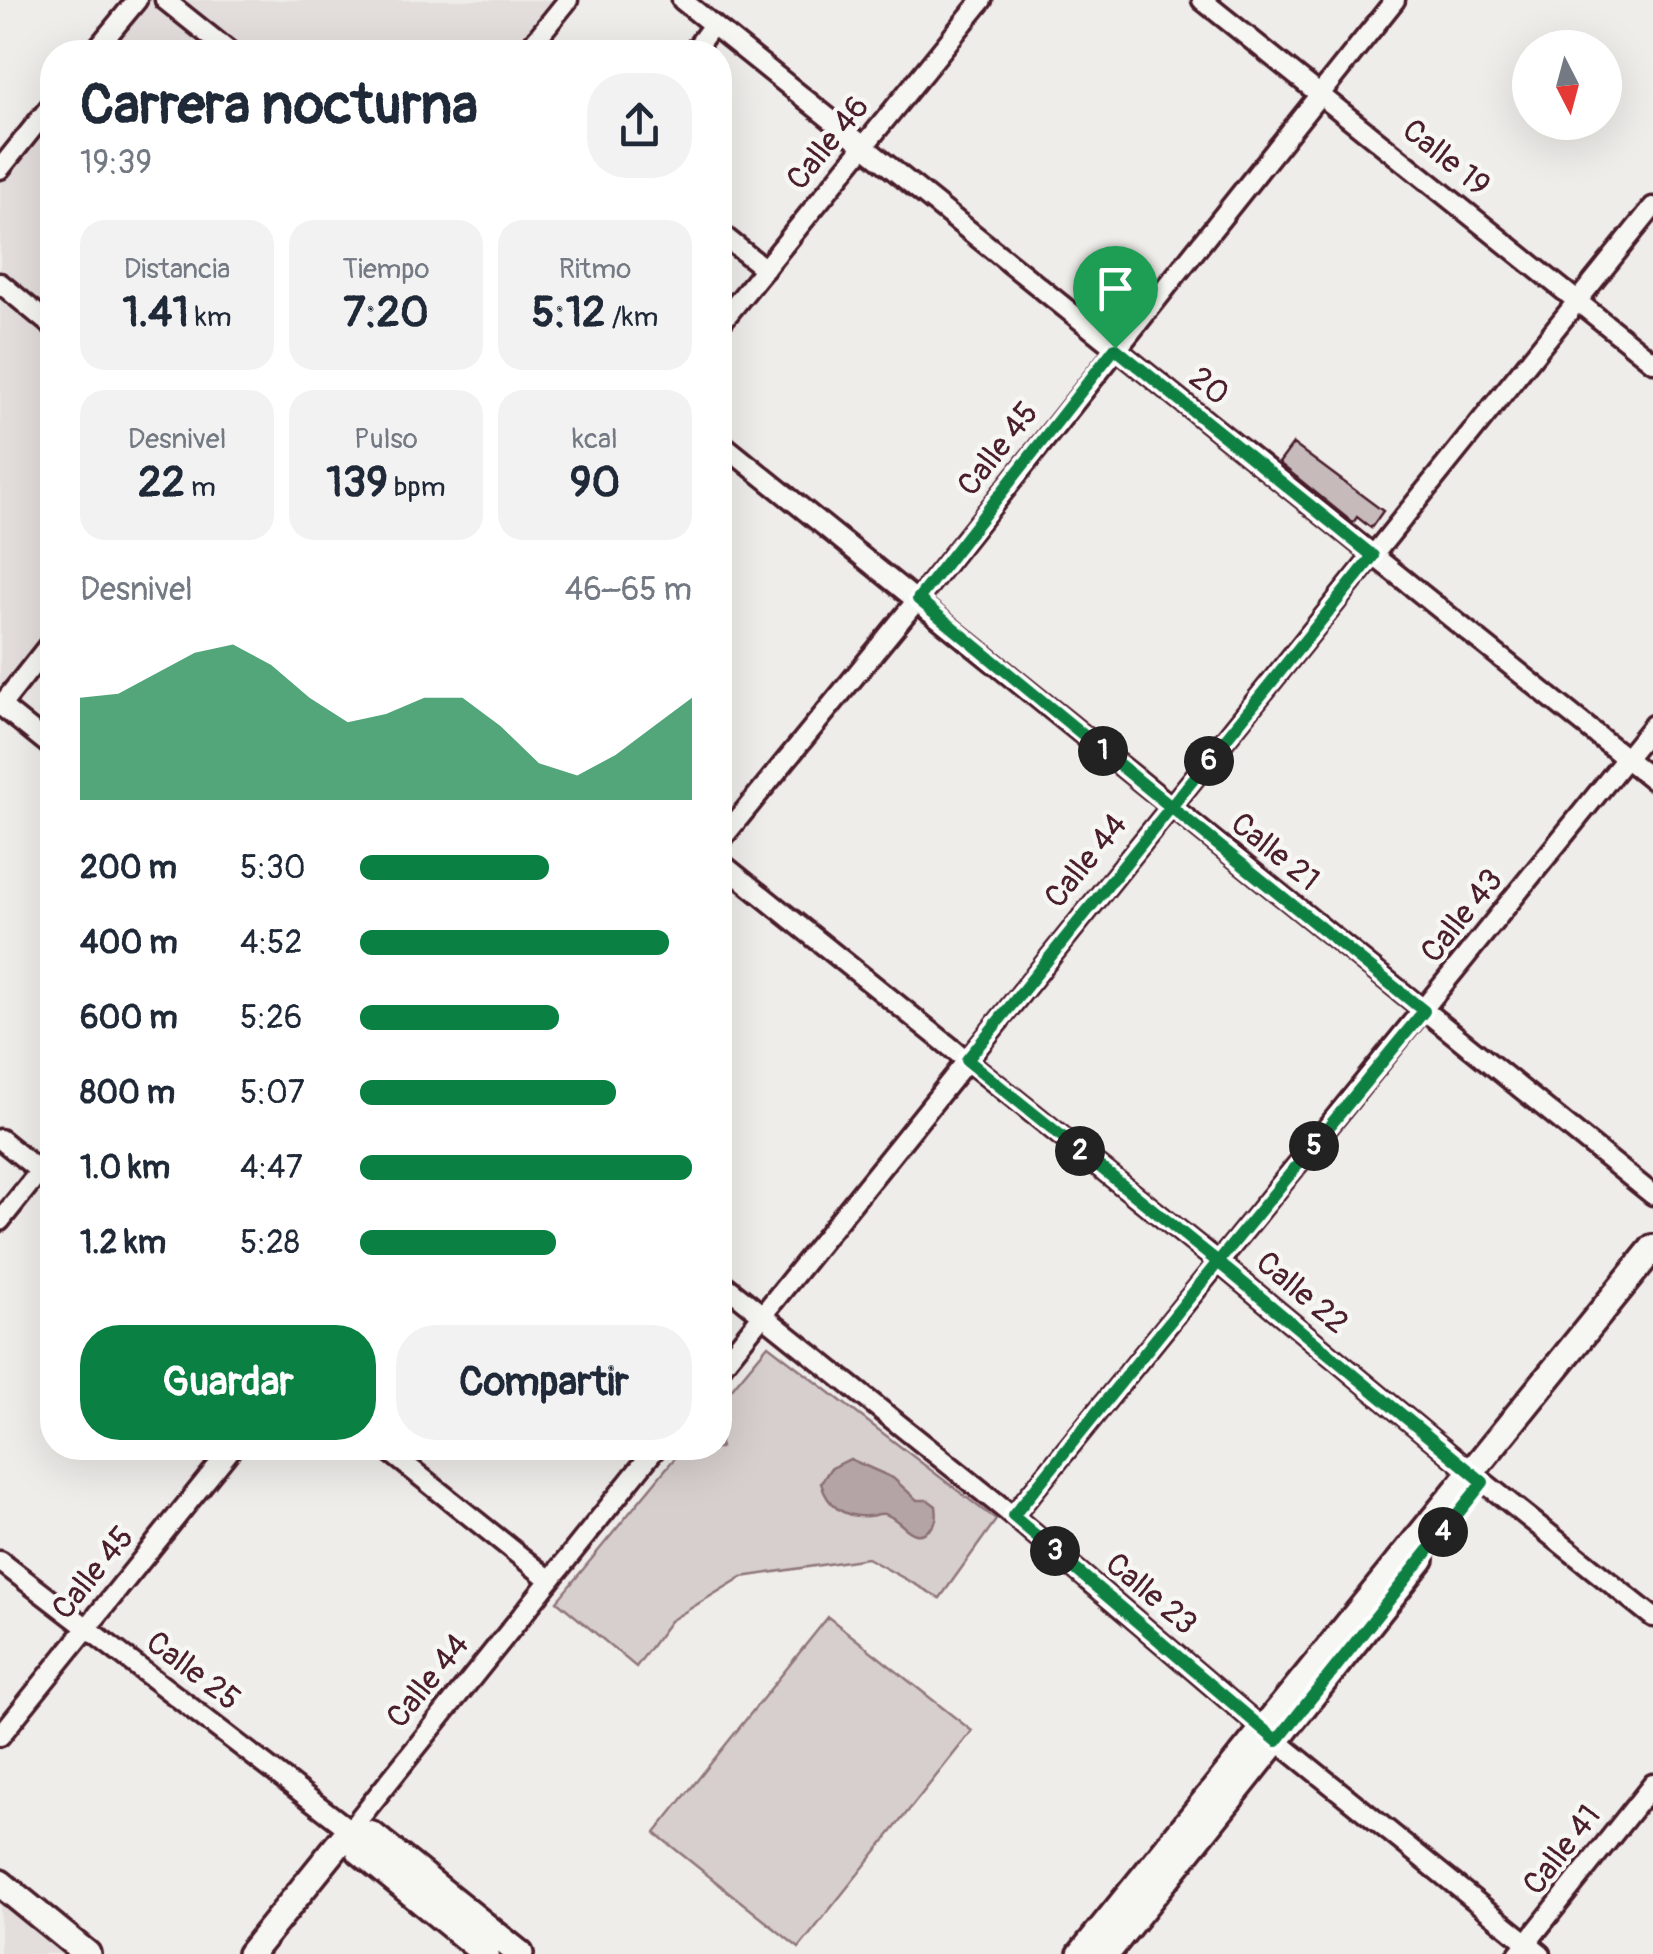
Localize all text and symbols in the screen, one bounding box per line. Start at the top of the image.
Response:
north arrow [1512,30,1622,140]
map controls [1512,30,1622,140]
text: Carrera nocturna [80,71,478,140]
button: share [587,73,692,178]
street label: Calle 46 [778,88,878,198]
street label: Calle 19 [1394,110,1498,206]
text: 19:39 [80,143,152,183]
pin [1073,246,1158,349]
text: Distancia [124,252,230,287]
text: Tiempo [342,252,430,287]
text: Ritmo [559,252,631,287]
icon: arrive [1088,261,1143,316]
text: 1.41 [122,287,189,339]
text: 7:20 [343,287,429,339]
text: 5:12 [532,287,606,339]
text: km [189,300,232,335]
text: /km [606,300,658,335]
street label: 20 [1181,358,1237,414]
street label: Calle 45 [949,394,1047,504]
text: Desnivel [128,422,226,457]
text: Pulso [354,422,418,457]
text: kcal [572,422,618,457]
text: 22 [138,457,185,509]
text: 139 [326,457,388,509]
text: 90 [570,457,620,509]
text: m [185,470,216,505]
text: bpm [388,470,446,505]
text: Desnivel [80,570,193,610]
text: 46–65 m [565,570,692,610]
pin: 1 [1078,726,1128,776]
text: 1 [1098,733,1108,768]
pin: 6 [1184,736,1234,786]
text: 6 [1201,743,1217,778]
street label: Calle 21 [1222,804,1328,900]
street label: Calle 44 [1036,806,1136,916]
text: 200 m [80,848,177,888]
text: 5:30 [240,848,306,888]
street label: Calle 43 [1412,861,1512,971]
text: 400 m [80,923,178,963]
text: 4:52 [240,923,302,963]
text: 600 m [80,998,178,1038]
text: 5:26 [240,998,302,1038]
text: 800 m [80,1073,175,1113]
text: 5:07 [240,1073,305,1113]
pin: 5 [1289,1121,1339,1171]
pin: 2 [1055,1126,1105,1176]
text: 5 [1306,1128,1322,1163]
text: 2 [1072,1133,1088,1168]
text: 1.0 km [80,1148,170,1188]
text: 4:47 [240,1148,303,1188]
text: 1.2 km [80,1223,166,1263]
text: 5:28 [240,1223,300,1263]
street label: Calle 22 [1248,1243,1356,1343]
button: Guardar [80,1325,376,1440]
button: Compartir [396,1325,692,1440]
pin: 4 [1418,1507,1468,1557]
text: 4 [1435,1514,1451,1549]
street label: Calle 45 [43,1518,143,1628]
pin: 3 [1030,1526,1080,1576]
text: 3 [1047,1533,1063,1568]
street label: Calle 23 [1097,1544,1205,1644]
street label: Calle 25 [138,1623,248,1719]
street label: Calle 44 [378,1626,478,1736]
street label: Calle 41 [1514,1797,1610,1903]

